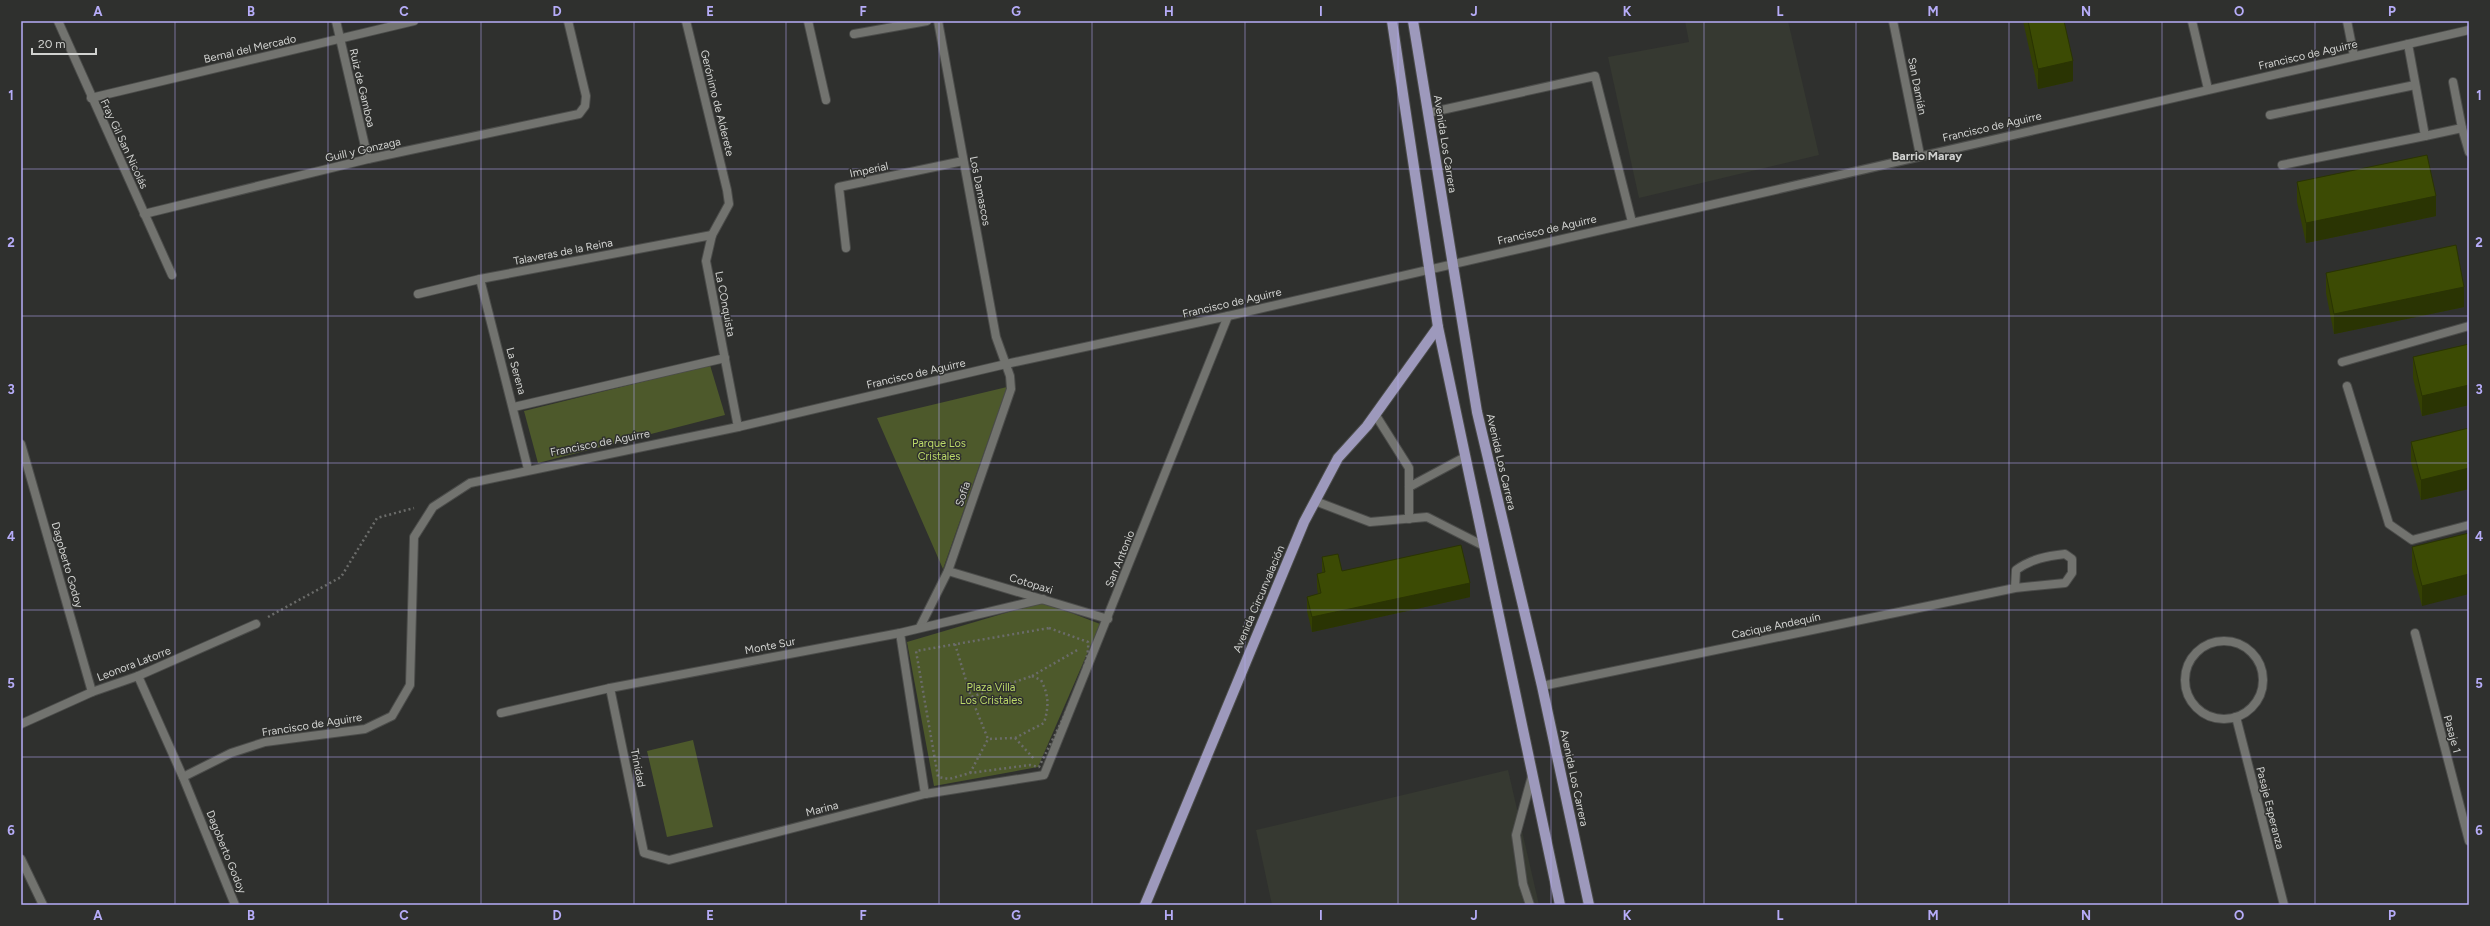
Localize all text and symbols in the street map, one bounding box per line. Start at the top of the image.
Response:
text: A [93,4,103,19]
text: B [247,4,255,19]
text: C [399,4,409,19]
text: D [552,4,562,19]
text: E [706,4,714,19]
text: F [859,4,867,19]
text: G [1011,4,1021,19]
text: H [1164,4,1174,19]
text: I [1319,4,1323,19]
text: J [1470,4,1478,19]
text: K [1623,4,1632,19]
text: L [1777,4,1784,19]
text: M [1927,4,1939,19]
text: N [2081,4,2091,19]
text: O [2234,4,2244,19]
text: P [2388,4,2396,19]
scale bar [32,30,96,56]
street label: Bernal del Mercado [203,32,297,66]
text: 20 m [38,37,66,51]
street label: Francisco de Aguirre [2257,37,2359,73]
street label: Ruiz de Gamboa [347,47,377,129]
street label: Gerónimo de Alderete [698,49,736,157]
street label: San Damián [1905,56,1929,116]
text: 1 [8,88,14,103]
text: 1 [2476,88,2482,103]
street label: Avenida Los Carrera [1431,94,1459,194]
street label: Fray Gil San Nicolás [98,97,150,191]
street label: Francisco de Aguirre [1941,109,2043,145]
street label: Guill y Gonzaga [324,135,402,165]
district label: Barrio Maray [1892,149,1962,163]
street label: Los Damascos [967,155,993,227]
street label: Imperial [848,160,890,180]
street label: Francisco de Aguirre [1496,212,1598,248]
text: 2 [7,235,15,250]
text: 2 [2475,235,2483,250]
street label: Talaveras de la Reina [512,236,614,268]
street label: La COnquista [712,270,738,338]
street label: Francisco de Aguirre [1181,285,1283,321]
street label: La Serena [503,346,529,396]
street label: Francisco de Aguirre [865,356,967,392]
text: 3 [7,382,15,397]
text: 3 [2475,382,2483,397]
street label: Avenida Los Carrera [1484,412,1518,512]
street label: Francisco de Aguirre [549,427,651,459]
park label: Parque Los Cristales [912,437,966,463]
street label: Sofía [953,480,973,508]
street label: Dagoberto Godoy [49,521,86,610]
text: 4 [7,529,15,544]
street label: San Antonio [1103,529,1137,589]
text: 4 [2475,529,2483,544]
street label: Avenida Circunvalación [1231,544,1287,654]
street label: Cotopaxi [1008,571,1054,597]
street label: Cacique Andequín [1730,610,1822,642]
street label: Monte Sur [744,635,797,657]
street label: Leonora Latorre [95,644,173,684]
text: 5 [7,676,15,691]
text: 5 [2475,676,2483,691]
park label: Plaza Villa Los Cristales [960,681,1022,707]
street label: Francisco de Aguirre [261,711,363,739]
street label: Pasaje 1 [2441,714,2463,754]
street label: Avenida Los Carrera [1557,728,1591,828]
street label: Trinidad [628,748,648,788]
street label: Pasaje Esperanza [2253,765,2287,851]
street label: Marina [804,799,840,819]
street label: Dagoberto Godoy [203,808,249,896]
text: 6 [7,823,15,838]
text: 6 [2475,823,2483,838]
text: A [93,908,103,923]
text: B [247,908,255,923]
text: C [399,908,409,923]
text: D [552,908,562,923]
text: E [706,908,714,923]
text: F [859,908,867,923]
text: G [1011,908,1021,923]
text: H [1164,908,1174,923]
text: I [1319,908,1323,923]
text: J [1470,908,1478,923]
text: K [1623,908,1632,923]
text: L [1777,908,1784,923]
text: M [1927,908,1939,923]
text: N [2081,908,2091,923]
text: O [2234,908,2244,923]
text: P [2388,908,2396,923]

